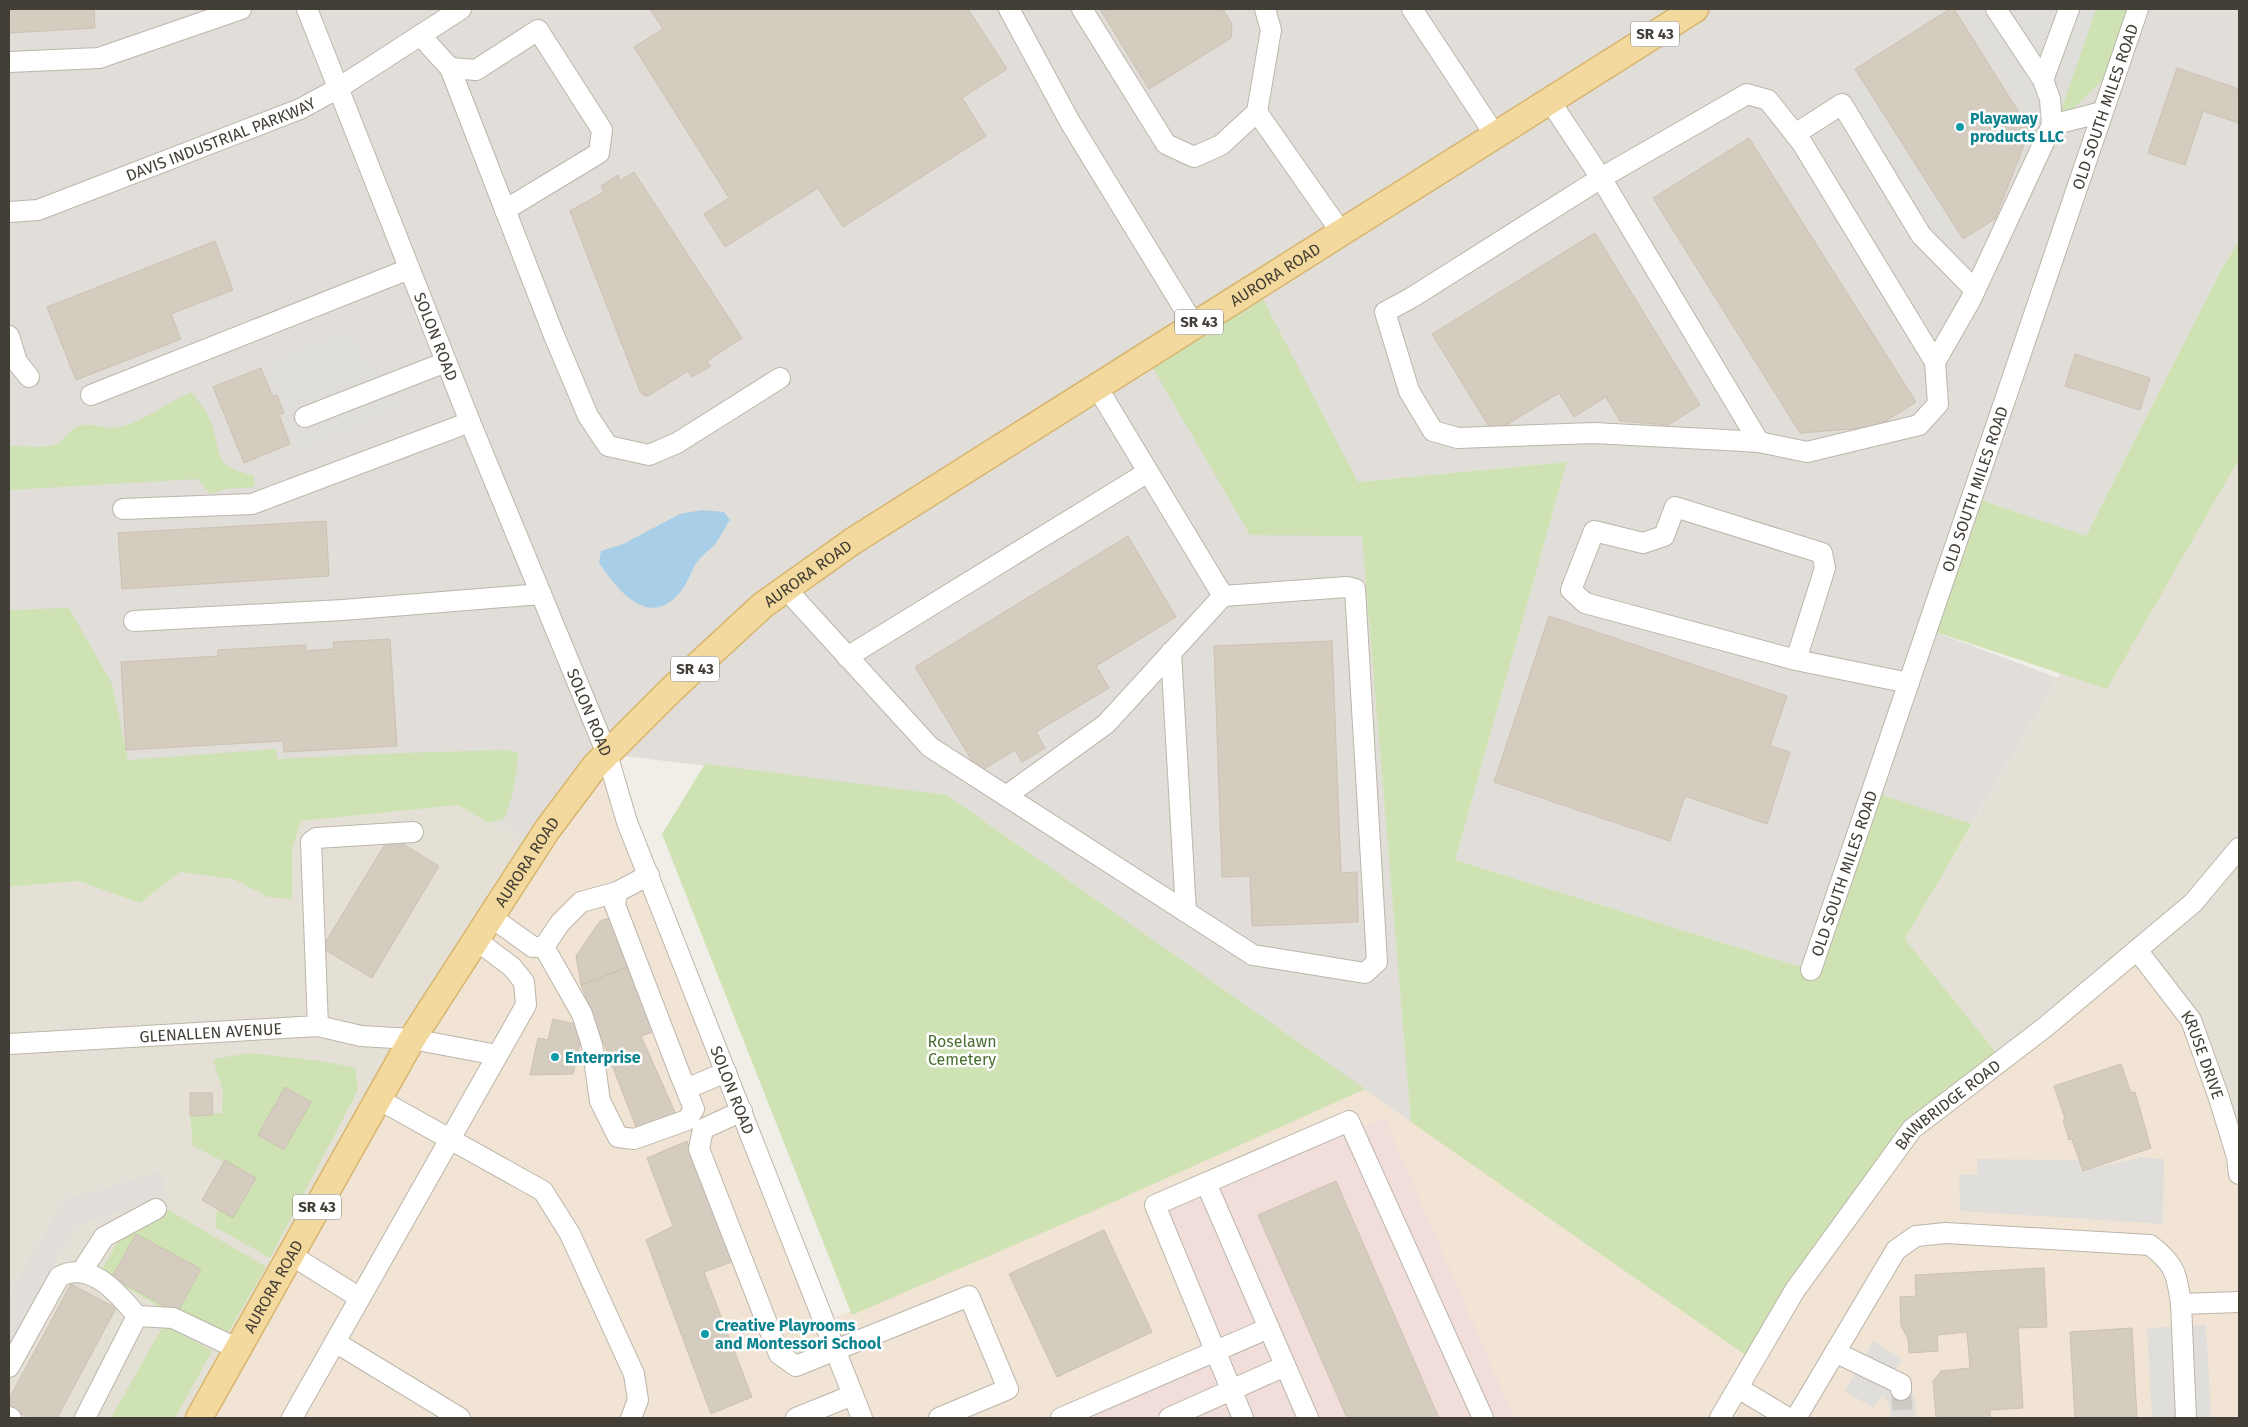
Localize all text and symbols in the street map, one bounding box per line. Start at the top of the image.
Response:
street label: OLD SOUTH MILES ROAD [2068,21,2142,192]
road number: SR 43 [1631,22,1679,46]
street label: DAVIS INDUSTRIAL PARKWAY [123,93,319,185]
place label: Playaway products LLC [1970,109,2065,146]
marker: Playaway products LLC [1954,121,1966,133]
street label: AURORA ROAD [1227,239,1324,310]
street label: SOLON ROAD [410,290,462,383]
road number: SR 43 [1175,310,1223,334]
street label: OLD SOUTH MILES ROAD [1938,404,2012,575]
street label: AURORA ROAD [760,536,855,611]
road number: SR 43 [671,656,719,682]
street label: SOLON ROAD [563,666,616,759]
street label: OLD SOUTH MILES ROAD [1807,788,1881,959]
street label: AURORA ROAD [491,813,563,910]
street label: KRUSE DRIVE [2177,1007,2228,1102]
street label: GLENALLEN AVENUE [139,1019,283,1046]
park label: Roselawn Cemetery [927,1032,997,1069]
street label: SOLON ROAD [706,1043,758,1137]
place label: Enterprise [565,1048,641,1067]
marker: Enterprise [549,1051,561,1063]
street label: BAINBRIDGE ROAD [1891,1056,2004,1154]
road number: SR 43 [293,1194,341,1220]
street label: AURORA ROAD [240,1237,307,1336]
place label: Creative Playrooms and Montessori School [715,1316,881,1353]
marker: Creative Playrooms and Montessori School [699,1328,711,1340]

